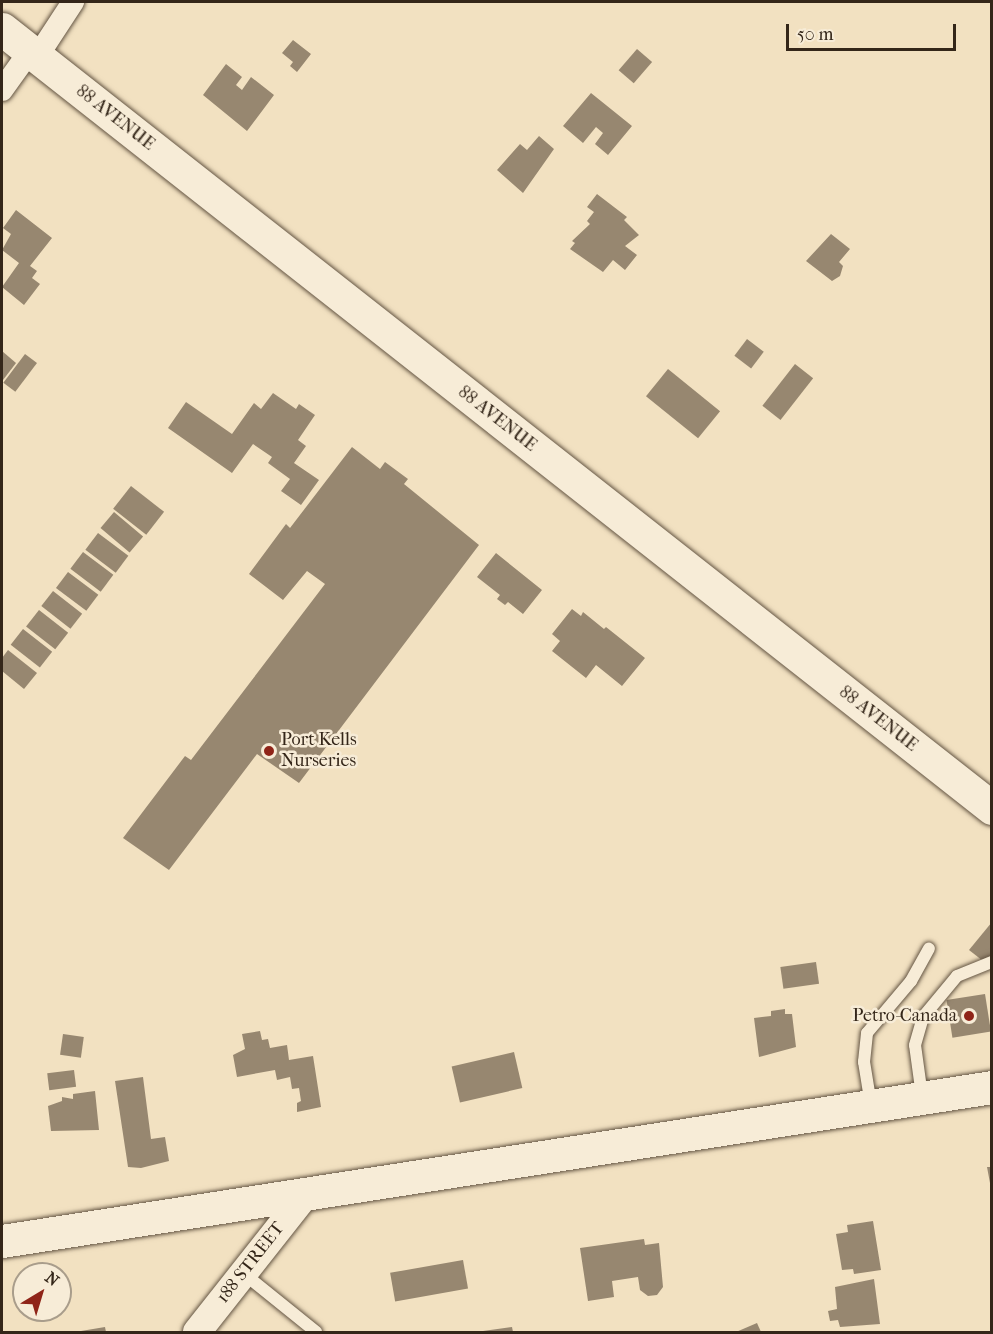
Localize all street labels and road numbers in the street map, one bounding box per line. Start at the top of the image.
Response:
street label: 88 AVENUE [71,81,159,155]
street label: 88 AVENUE [453,382,541,456]
street label: 88 AVENUE [834,682,922,756]
street label: 188 STREET [213,1218,289,1308]

